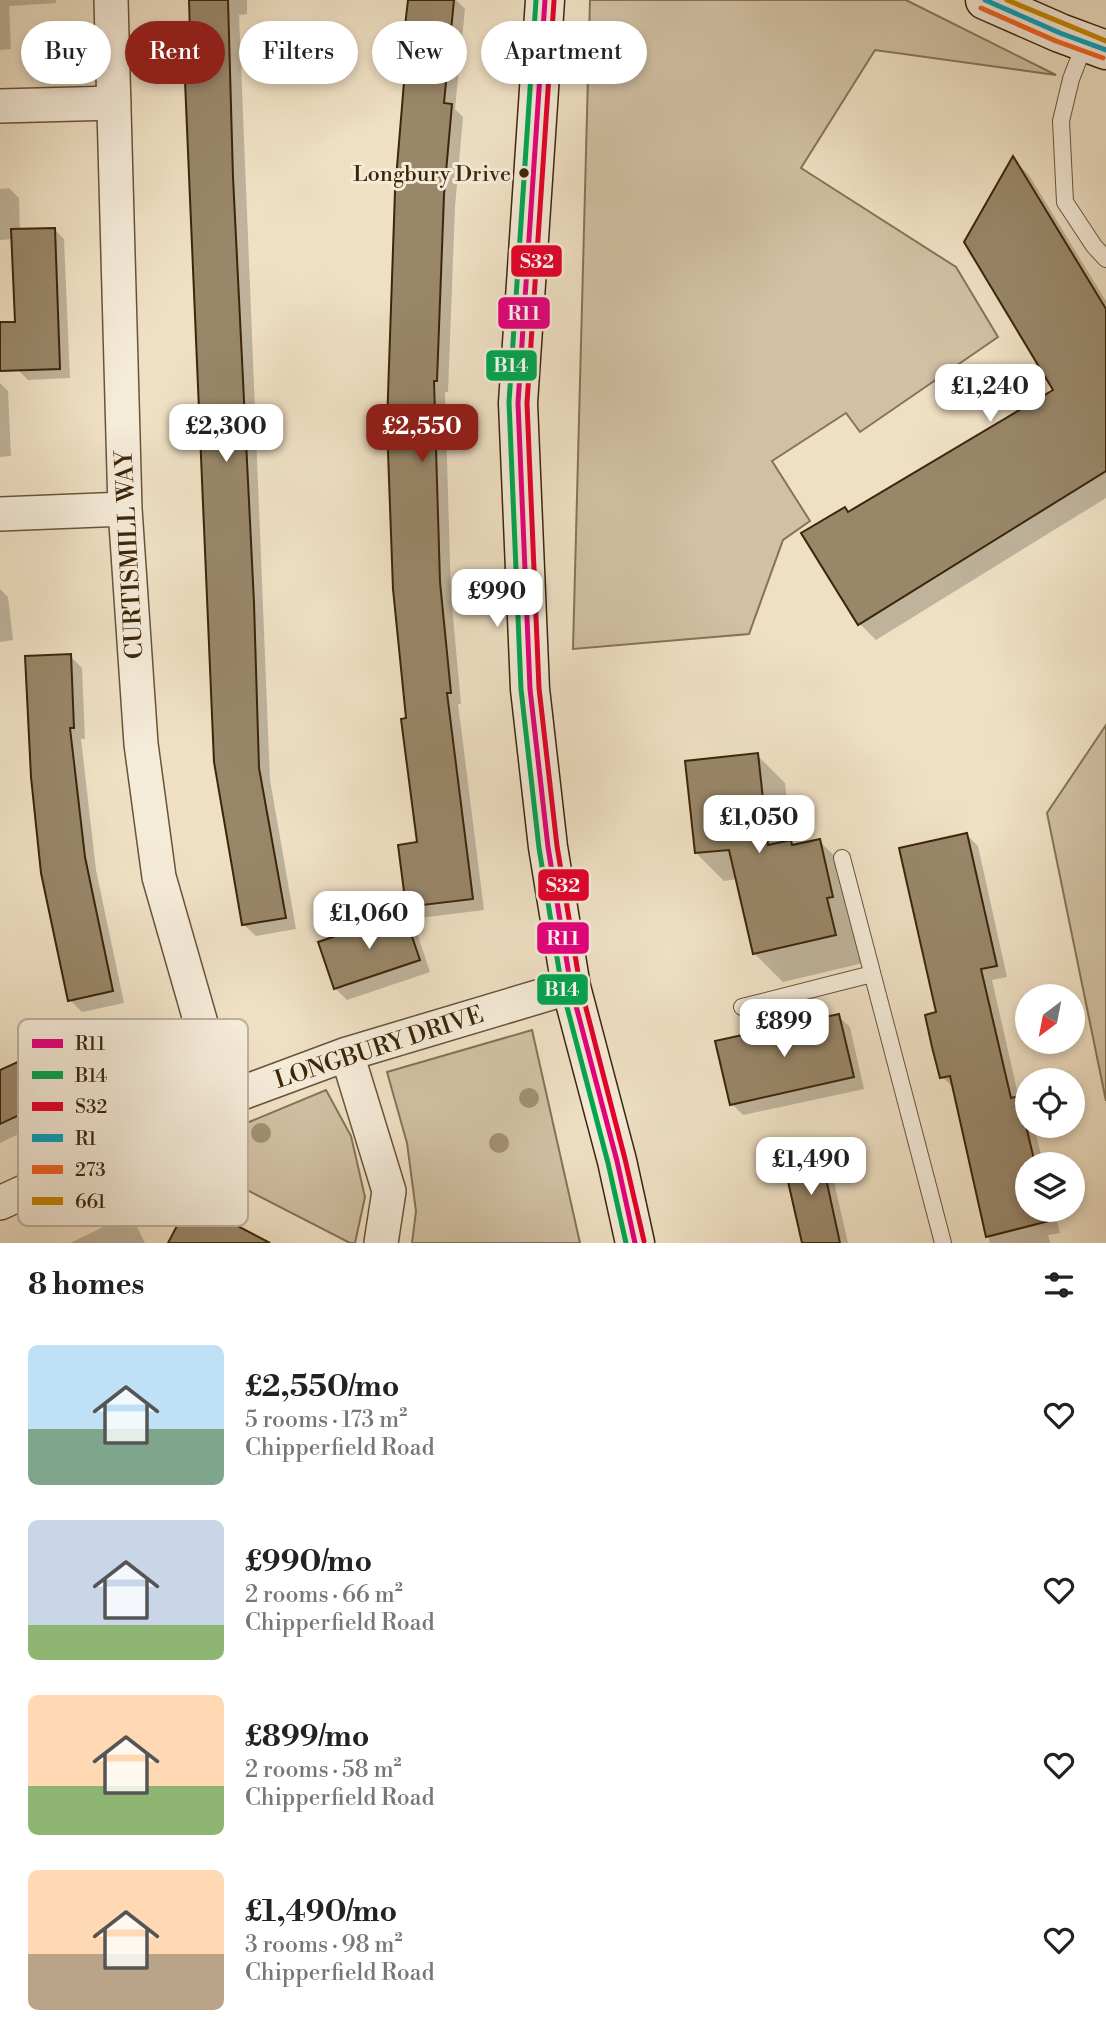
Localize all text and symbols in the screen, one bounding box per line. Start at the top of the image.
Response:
chip: Buy [21,21,111,84]
chip: Rent [125,21,225,84]
chip: Filters [239,21,358,84]
chip: New [372,21,467,84]
chip: Apartment [481,21,647,84]
place label: Longbury Drive [353,161,511,188]
marker: Longbury Drive [517,166,531,180]
line badge: S32 [510,244,563,278]
text: S32 [520,250,554,274]
line badge: R11 [497,296,551,330]
text: R11 [508,302,540,326]
line badge: B14 [485,349,538,382]
text: B14 [493,354,529,378]
pin: £1,240 [933,364,1047,424]
text: £1,240 [951,373,1029,401]
pin: £2,300 [169,405,283,464]
pin: £2,550 [365,405,479,464]
text: £2,300 [185,413,267,441]
text: £2,550 [382,413,462,441]
street label: CURTISMILL WAY [109,449,150,660]
pin: £990 [456,570,538,629]
text: £990 [468,578,526,606]
pin: £1,050 [702,796,816,855]
text: £1,050 [720,804,798,832]
line badge: S32 [537,868,590,902]
text: S32 [546,874,580,898]
pin: £1,060 [312,892,426,951]
text: £1,060 [329,900,409,928]
line badge: R11 [536,921,590,955]
text: R11 [547,927,579,951]
line badge: B14 [536,973,589,1006]
text: B14 [544,978,580,1002]
north arrow [1015,984,1085,1054]
map controls [1015,984,1085,1222]
street label: LONGBURY DRIVE [271,1000,488,1096]
pin: £899 [743,1000,825,1059]
text: £899 [756,1008,812,1036]
legend [18,1019,248,1226]
text: R11 [75,1032,105,1056]
text: B14 [74,1064,107,1088]
button: locate [1015,1068,1085,1138]
text: S32 [75,1095,107,1119]
text: R1 [75,1127,96,1151]
pin: £1,490 [754,1138,868,1197]
text: £1,490 [772,1146,850,1174]
button: layers [1015,1152,1085,1222]
text: 273 [75,1158,106,1182]
text: 661 [75,1190,106,1214]
text: 8 homes [28,1266,144,1304]
icon: filters [1040,1266,1078,1304]
text: £2,550/mo [245,1368,399,1406]
icon: home [84,1373,168,1457]
icon: heart [1040,1396,1078,1434]
text: 5 rooms · 173 m² [245,1406,407,1434]
text: Chipperfield Road [245,1434,434,1462]
text: £990/mo [245,1543,372,1581]
icon: home [84,1548,168,1632]
icon: heart [1040,1571,1078,1609]
text: 2 rooms · 66 m² [245,1581,403,1609]
text: Chipperfield Road [245,1609,434,1637]
text: £899/mo [245,1718,369,1756]
icon: home [84,1723,168,1807]
icon: heart [1040,1746,1078,1784]
text: 2 rooms · 58 m² [245,1756,402,1784]
text: Chipperfield Road [245,1784,434,1812]
text: £1,490/mo [245,1893,397,1931]
icon: home [84,1898,168,1982]
icon: heart [1040,1921,1078,1959]
text: 3 rooms · 98 m² [245,1931,402,1959]
text: Chipperfield Road [245,1959,434,1987]

